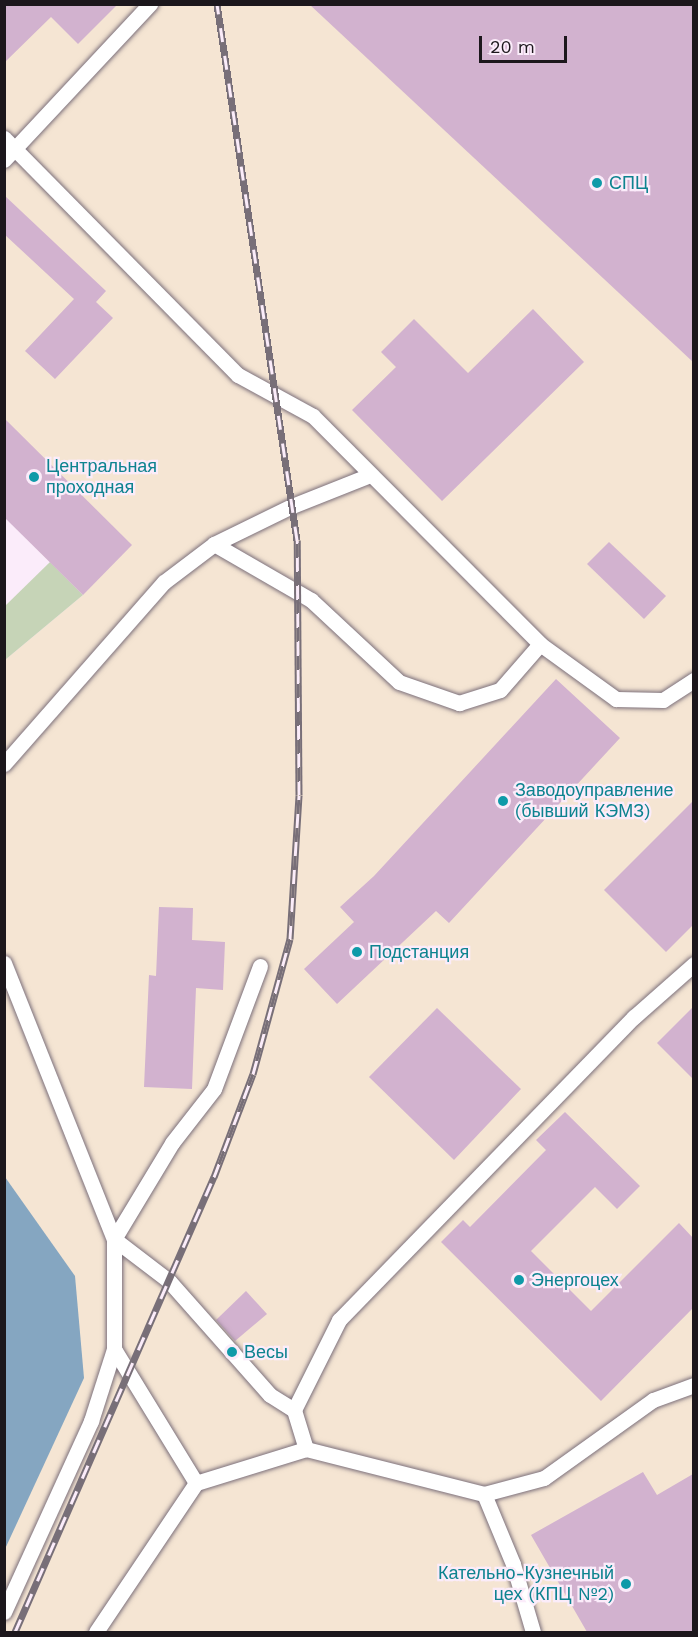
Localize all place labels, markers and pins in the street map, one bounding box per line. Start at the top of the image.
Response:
place label: СПЦ [609,172,648,194]
marker: СПЦ [590,176,604,190]
place label: Центральная проходная [46,456,157,498]
marker: Центральная проходная [27,470,41,484]
place label: Заводоуправление (бывший КЭМЗ) [515,780,674,822]
marker: Заводоуправление (бывший КЭМЗ) [496,794,510,808]
place label: Подстанция [369,941,469,963]
marker: Подстанция [350,945,364,959]
place label: Энергоцех [531,1269,619,1291]
marker: Энергоцех [512,1273,526,1287]
place label: Весы [244,1341,288,1363]
marker: Весы [225,1345,239,1359]
place label: Кательно-Кузнечный цех (КПЦ №2) [438,1563,614,1606]
marker: Кательно-Кузнечный цех (КПЦ №2) [619,1577,633,1591]

